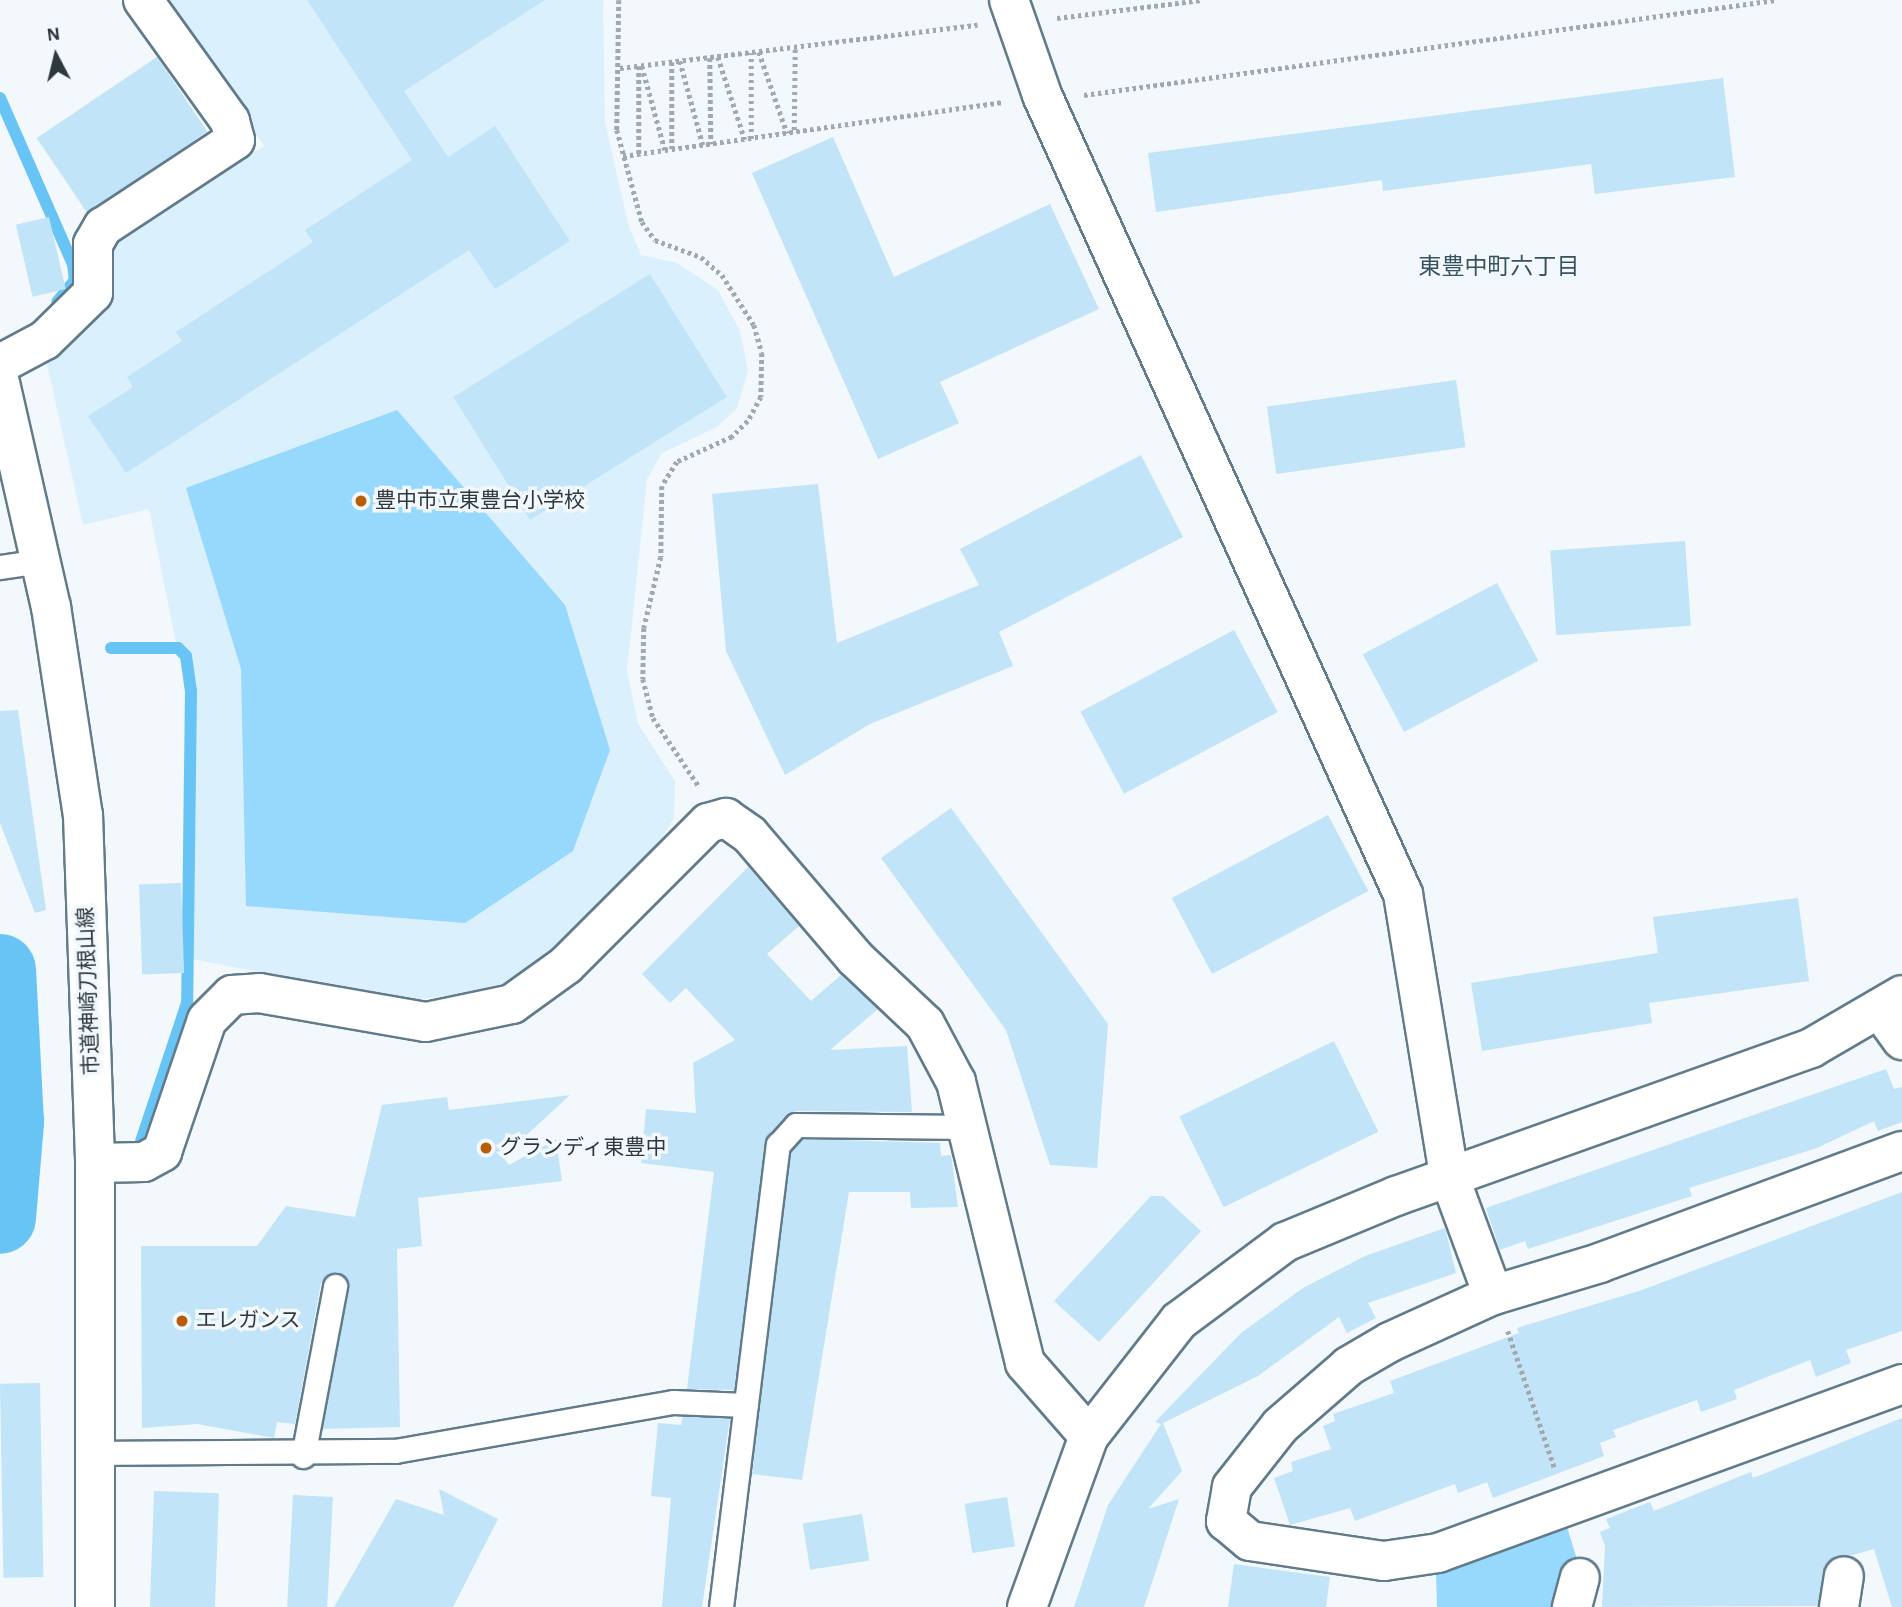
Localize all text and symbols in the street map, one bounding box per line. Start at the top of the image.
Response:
north arrow [21,21,91,91]
text: N [46,24,61,45]
district label: 東豊中町六丁目 [1419,254,1579,282]
place label: 豊中市立東豊台小学校 [375,488,585,514]
marker: 豊中市立東豊台小学校 [353,493,369,509]
street label: 市道神崎刀根山線 [73,907,105,1075]
place label: グランディ東豊中 [500,1135,668,1161]
marker: グランディ東豊中 [478,1140,494,1156]
place label: エレガンス [196,1308,301,1334]
marker: エレガンス [174,1313,190,1329]

